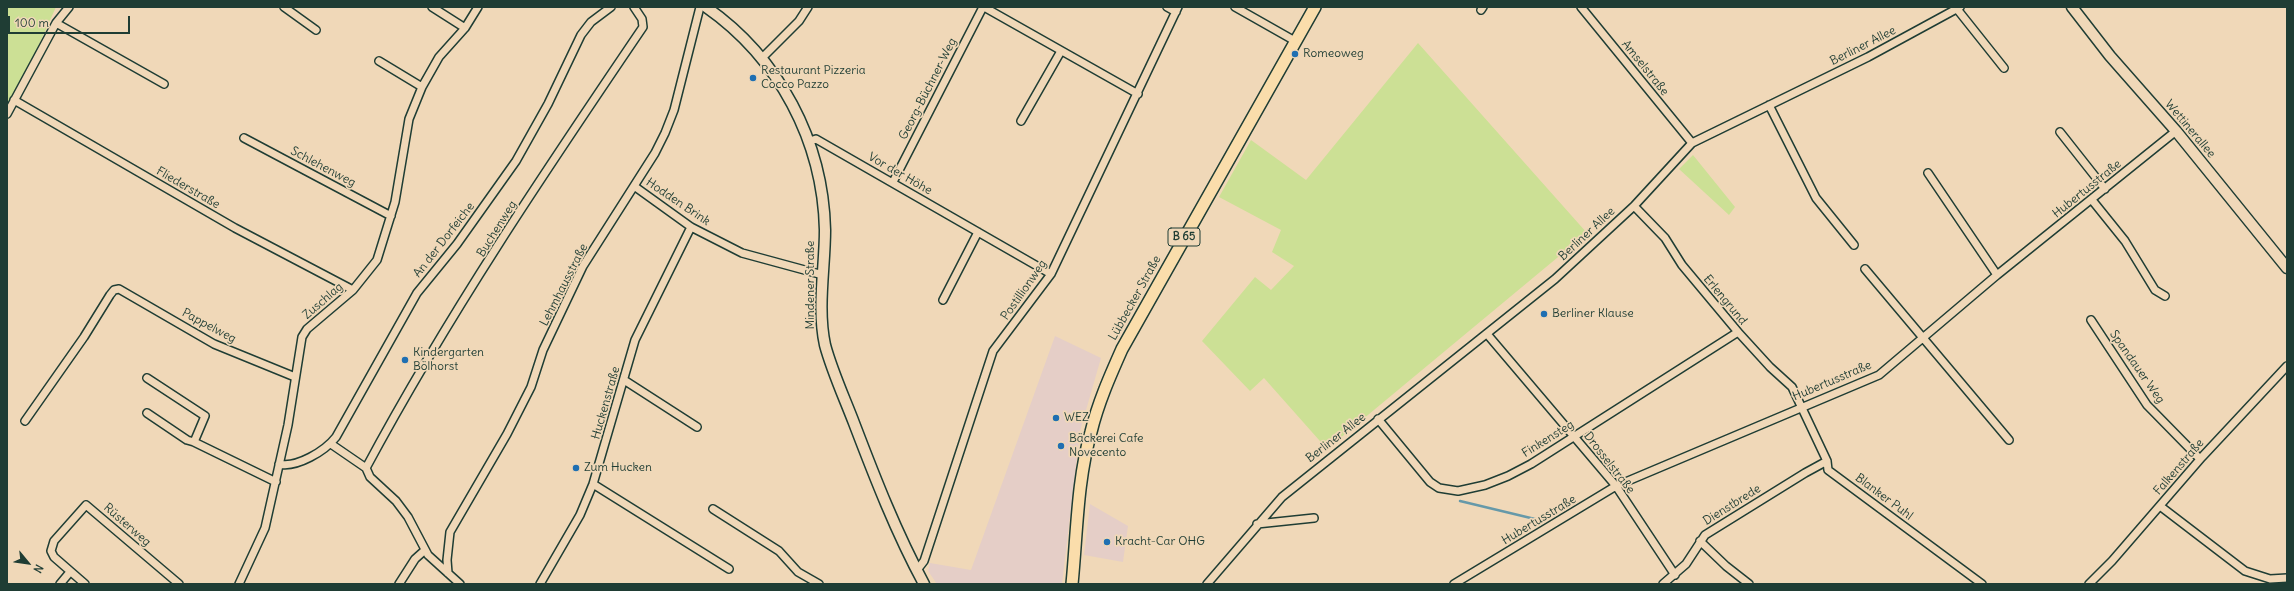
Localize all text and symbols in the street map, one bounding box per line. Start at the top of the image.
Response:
scale bar [10,8,132,34]
text: 100 m [15,15,49,30]
street label: Berliner Allee [1828,23,1898,69]
street label: Georg-Büchner-Weg [896,36,960,142]
street label: Amselstraße [1618,37,1672,99]
place label: Romeoweg [1303,47,1364,61]
marker: Romeoweg [1290,49,1300,59]
place label: Restaurant Pizzeria Cocco Pazzo [761,64,866,92]
marker: Restaurant Pizzeria Cocco Pazzo [748,73,758,83]
street label: Wettinerallee [2162,97,2218,161]
street label: Schlehenweg [288,144,358,190]
street label: Vor der Höhe [865,150,935,198]
street label: Hubertusstraße [2050,157,2124,221]
street label: Fliederstraße [154,164,222,212]
street label: Hodden Brink [643,175,713,229]
street label: Buchenweg [474,198,520,260]
street label: An der Dorfeiche [410,200,478,280]
street label: Berliner Allee [1556,204,1618,264]
road number: B 65 [1168,228,1200,246]
street label: Mindener Straße [804,240,818,330]
street label: Lehmhausstraße [537,241,591,329]
street label: Lübbecker Straße [1106,253,1164,343]
street label: Postillionweg [998,257,1050,323]
street label: Erlengrund [1700,272,1750,328]
street label: Zuschlag [300,280,346,322]
street label: Pappelweg [179,306,239,346]
place label: Berliner Klause [1552,307,1634,321]
marker: Berliner Klause [1539,309,1549,319]
street label: Spandauer Weg [2106,328,2168,406]
place label: Kindergarten Bölhorst [413,346,484,374]
marker: Kindergarten Bölhorst [400,355,410,365]
street label: Hubertusstraße [1790,358,1874,404]
street label: Huckenstraße [589,365,623,441]
street label: Berliner Allee [1303,410,1369,466]
place label: WEZ [1064,411,1089,425]
marker: WEZ [1051,413,1061,423]
street label: Finkensteg [1519,417,1577,461]
street label: Drosselstraße [1580,429,1638,497]
place label: Bäckerei Cafe Novecento [1069,432,1144,460]
street label: Falkenstraße [2151,436,2207,498]
marker: Bäckerei Cafe Novecento [1056,441,1066,451]
place label: Zum Hucken [584,461,652,475]
marker: Zum Hucken [571,463,581,473]
street label: Blanker Puhl [1852,471,1916,523]
street label: Dienstbrede [1701,482,1763,528]
street label: Hubertusstraße [1499,492,1579,548]
street label: Rüsterweg [100,501,154,549]
place label: Kracht-Car OHG [1115,535,1205,549]
marker: Kracht-Car OHG [1102,537,1112,547]
north arrow [8,543,48,583]
text: N [31,562,46,576]

